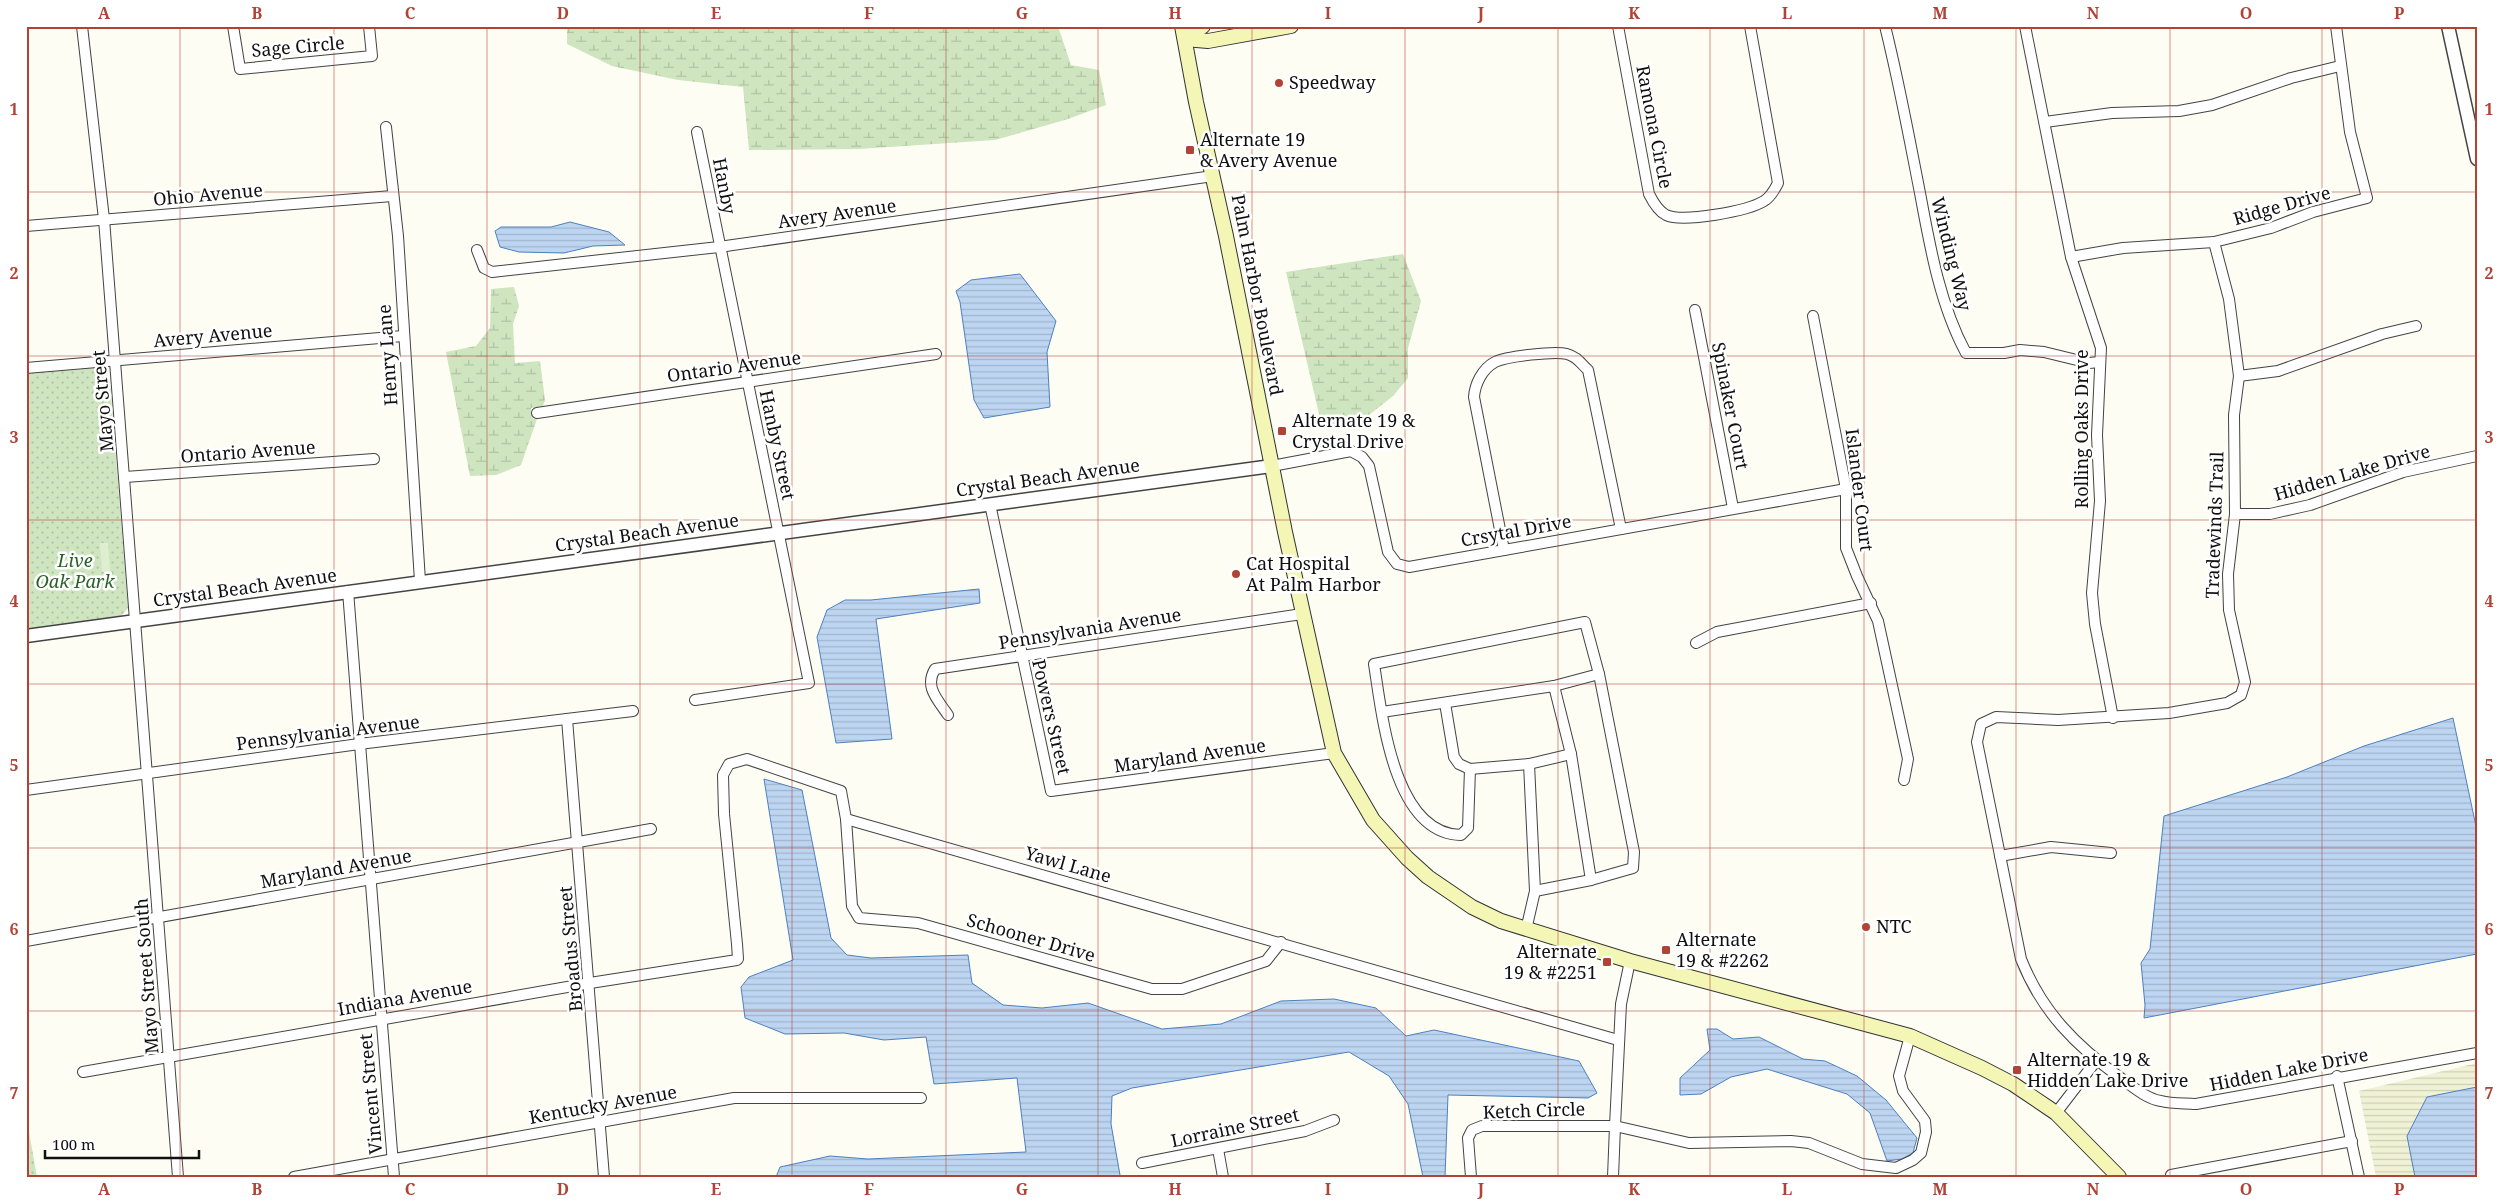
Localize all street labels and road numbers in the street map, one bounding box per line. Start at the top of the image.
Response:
street label: Sage Circle [250,30,345,62]
street label: Ramona Circle [1631,63,1679,191]
street label: Hanby [708,156,742,217]
street label: Ohio Avenue [152,177,264,211]
street label: Ridge Drive [2230,180,2333,230]
street label: Palm Harbor Boulevard [1227,192,1289,398]
street label: Avery Avenue [776,193,898,233]
street label: Winding Way [1926,194,1978,314]
street label: Henry Lane [371,304,403,407]
street label: Avery Avenue [152,318,273,352]
street label: Spinaker Court [1707,340,1755,471]
street label: Ontario Avenue [665,345,802,387]
street label: Mayo Street [86,349,118,453]
street label: Rolling Oaks Drive [2069,349,2093,509]
street label: Hanby Street [755,388,801,502]
street label: Islander Court [1841,427,1879,553]
street label: Ontario Avenue [180,434,316,468]
street label: Hidden Lake Drive [2271,438,2433,506]
street label: Tradewinds Trail [2199,451,2229,599]
street label: Crystal Beach Avenue [954,452,1141,502]
street label: Crystal Beach Avenue [553,507,740,557]
street label: Crsytal Drive [1459,508,1573,552]
street label: Crystal Beach Avenue [151,562,338,612]
street label: Pennsylvania Avenue [997,602,1183,654]
street label: Powers Street [1027,657,1077,777]
street label: Pennsylvania Avenue [235,709,421,755]
street label: Maryland Avenue [1112,732,1267,778]
street label: Yawl Lane [1021,840,1114,888]
street label: Maryland Avenue [258,843,413,893]
street label: Broadus Street [553,885,587,1013]
street label: Mayo Street South [129,897,163,1055]
street label: Schooner Drive [964,907,1098,967]
street label: Indiana Avenue [336,973,474,1021]
street label: Vincent Street [353,1033,387,1155]
street label: Hidden Lake Drive [2207,1042,2370,1096]
street label: Kentucky Avenue [527,1079,679,1129]
street label: Ketch Circle [1482,1096,1586,1124]
street label: Lorraine Street [1169,1102,1301,1152]

